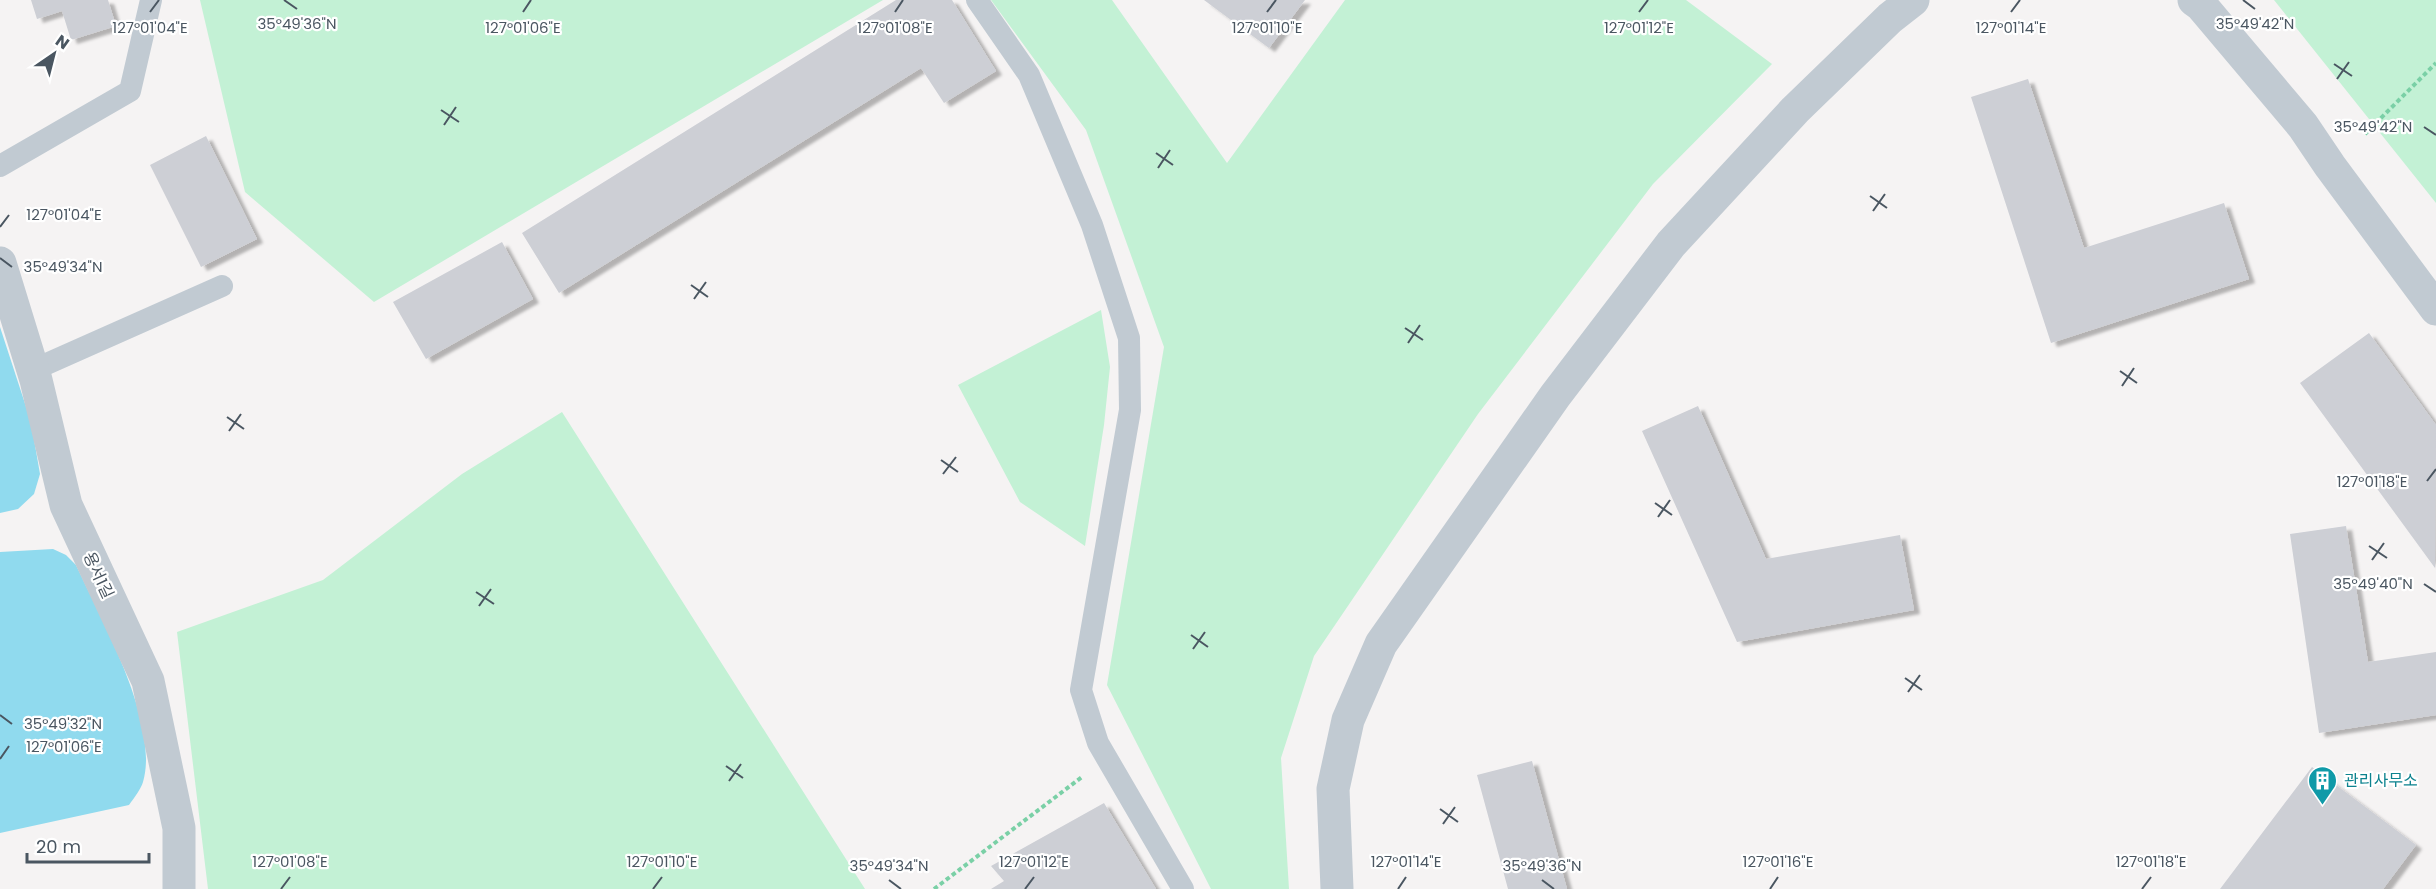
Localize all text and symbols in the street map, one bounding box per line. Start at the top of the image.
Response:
text: 35°49'36"N [258,13,336,34]
text: 35°49'42"N [2216,13,2294,34]
text: 127°01'04"E [112,17,188,38]
text: 127°01'06"E [485,17,561,38]
text: 127°01'08"E [857,17,933,38]
text: 127°01'10"E [1232,17,1302,38]
text: 127°01'12"E [1604,17,1674,38]
text: 127°01'14"E [1976,17,2046,38]
north arrow [24,24,84,84]
text: N [51,29,74,55]
text: 35°49'42"N [2334,116,2412,137]
text: 127°01'04"E [26,204,102,225]
text: 35°49'34"N [24,256,102,277]
text: 127°01'18"E [2337,471,2407,492]
street label: 용서1길 [78,548,119,602]
text: 35°49'40"N [2333,573,2413,594]
text: 35°49'32"N [24,713,102,734]
text: 127°01'06"E [26,736,102,757]
building icon: 관리사무소 [2307,764,2339,806]
place label: 관리사무소 [2344,769,2418,792]
scale bar [27,826,148,864]
text: 20 m [36,834,81,859]
text: 127°01'08"E [252,851,328,872]
text: 127°01'10"E [627,851,697,872]
text: 127°01'12"E [999,851,1069,872]
text: 127°01'14"E [1371,851,1441,872]
text: 127°01'16"E [1743,851,1813,872]
text: 127°01'18"E [2116,851,2186,872]
text: 35°49'34"N [850,855,928,876]
text: 35°49'36"N [1503,855,1581,876]

